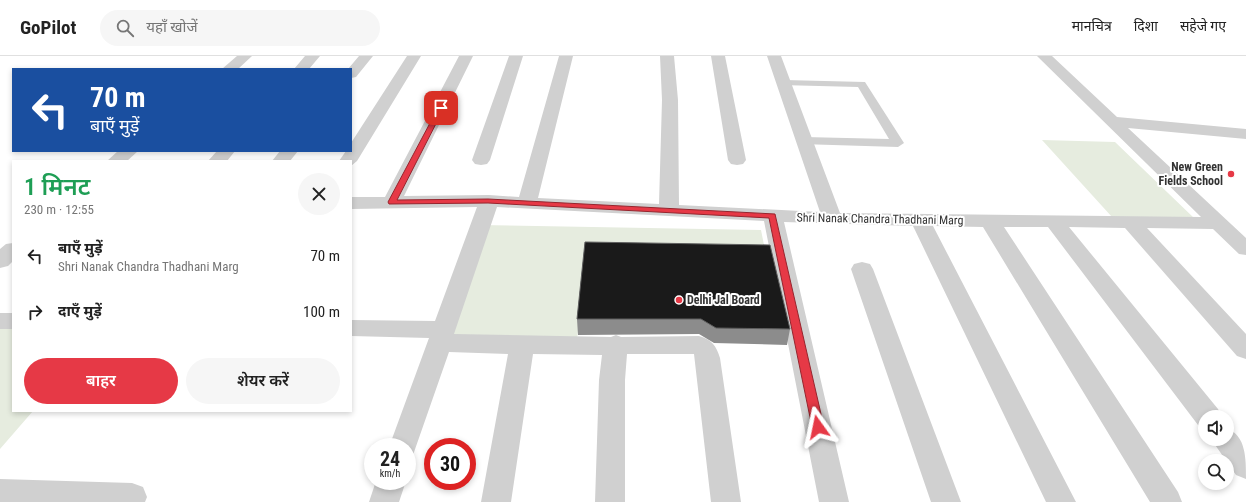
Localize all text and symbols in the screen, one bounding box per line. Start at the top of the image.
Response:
search box [100,10,380,46]
text: GoPilot [20,16,76,39]
icon: search [114,17,136,39]
text: यहाँ खोजें [146,18,198,36]
text: मानचित्र [1072,18,1112,34]
text: दिशा [1134,18,1158,34]
text: सहेजे गए [1180,18,1226,34]
text: 70 m [90,81,146,114]
icon: left [24,84,76,136]
pin [424,91,458,125]
icon: arrive [430,97,452,119]
text: बाएँ मुड़ें [90,115,139,136]
place label: New Green Fields School [1158,160,1223,188]
marker: New Green Fields School [1226,169,1236,179]
text: 1 मिनट [24,173,90,201]
button: close [298,173,340,215]
text: 230 m · 12:55 [24,202,94,217]
street label: Shri Nanak Chandra Thadhani Marg [796,211,964,227]
text: बाएँ मुड़ें [58,239,103,257]
icon: left [24,245,46,267]
text: 70 m [310,247,340,265]
text: Shri Nanak Chandra Thadhani Marg [58,259,239,274]
place label: Delhi Jal Board [687,293,760,307]
marker: Delhi Jal Board [674,295,684,305]
icon: right [24,301,46,323]
text: दाएँ मुड़ें [58,302,102,320]
text: 100 m [303,303,340,321]
button: बाहर [24,358,178,404]
button: शेयर करें [186,358,340,404]
position arrow [797,406,839,448]
map controls [1198,410,1234,490]
button: sound [1198,410,1234,446]
speed limit sign: 30 [424,438,476,490]
text: 24 [380,447,400,471]
button: search [1198,454,1234,490]
text: km/h [380,468,400,479]

